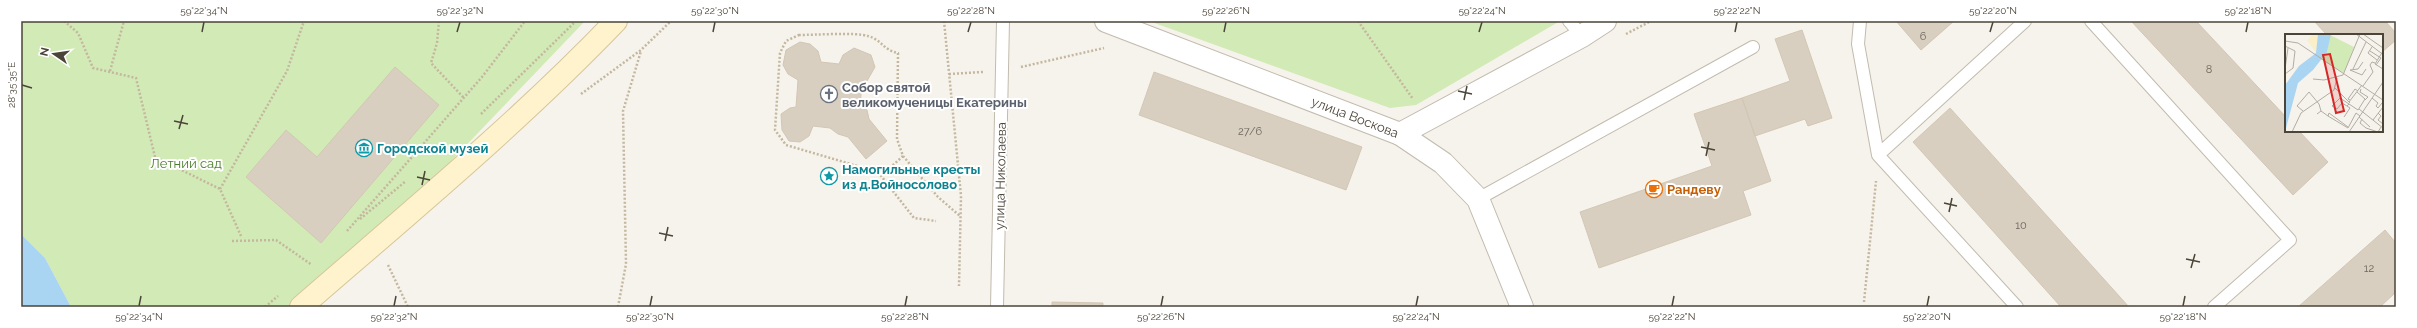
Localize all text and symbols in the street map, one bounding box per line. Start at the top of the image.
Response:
text: 59°22'34"N [180,5,228,16]
text: 59°22'32"N [436,5,484,16]
text: 59°22'30"N [691,5,739,16]
text: 59°22'28"N [947,5,995,16]
text: 59°22'26"N [1202,5,1250,16]
text: 59°22'24"N [1458,5,1506,16]
text: 59°22'22"N [1713,5,1761,16]
text: 59°22'20"N [1969,5,2017,16]
text: 59°22'18"N [2225,5,2271,16]
house number: 6 [1920,30,1927,43]
north arrow [34,34,74,74]
inset map [2285,34,2383,132]
text: N [37,46,52,57]
text: 28°35'35"E [6,62,17,108]
house number: 8 [2206,63,2212,76]
place label: Собор святой великомученицы Екатерины [842,80,1027,110]
church icon: Собор святой великомученицы Екатерины [819,84,839,104]
street label: улица Воскова [1309,94,1401,141]
street label: улица Николаева [992,122,1009,230]
house number: 27/6 [1238,125,1262,138]
museum icon: Городской музей [354,138,374,158]
place label: Городской музей [377,141,488,156]
park label: Летний сад [150,156,222,171]
place label: Намогильные кресты из д.Войносолово [842,162,980,192]
place icon: Намогильные кресты из д.Войносолово [819,166,839,186]
cafe icon: Рандеву [1644,179,1664,199]
place label: Рандеву [1667,182,1721,197]
house number: 10 [2015,219,2027,232]
house number: 12 [2364,262,2374,275]
text: 59°22'34"N [115,311,163,322]
text: 59°22'32"N [370,311,418,322]
text: 59°22'30"N [626,311,674,322]
text: 59°22'28"N [881,311,929,322]
text: 59°22'26"N [1137,311,1185,322]
text: 59°22'24"N [1392,311,1440,322]
text: 59°22'22"N [1648,311,1696,322]
text: 59°22'20"N [1903,311,1951,322]
text: 59°22'18"N [2160,311,2206,322]

